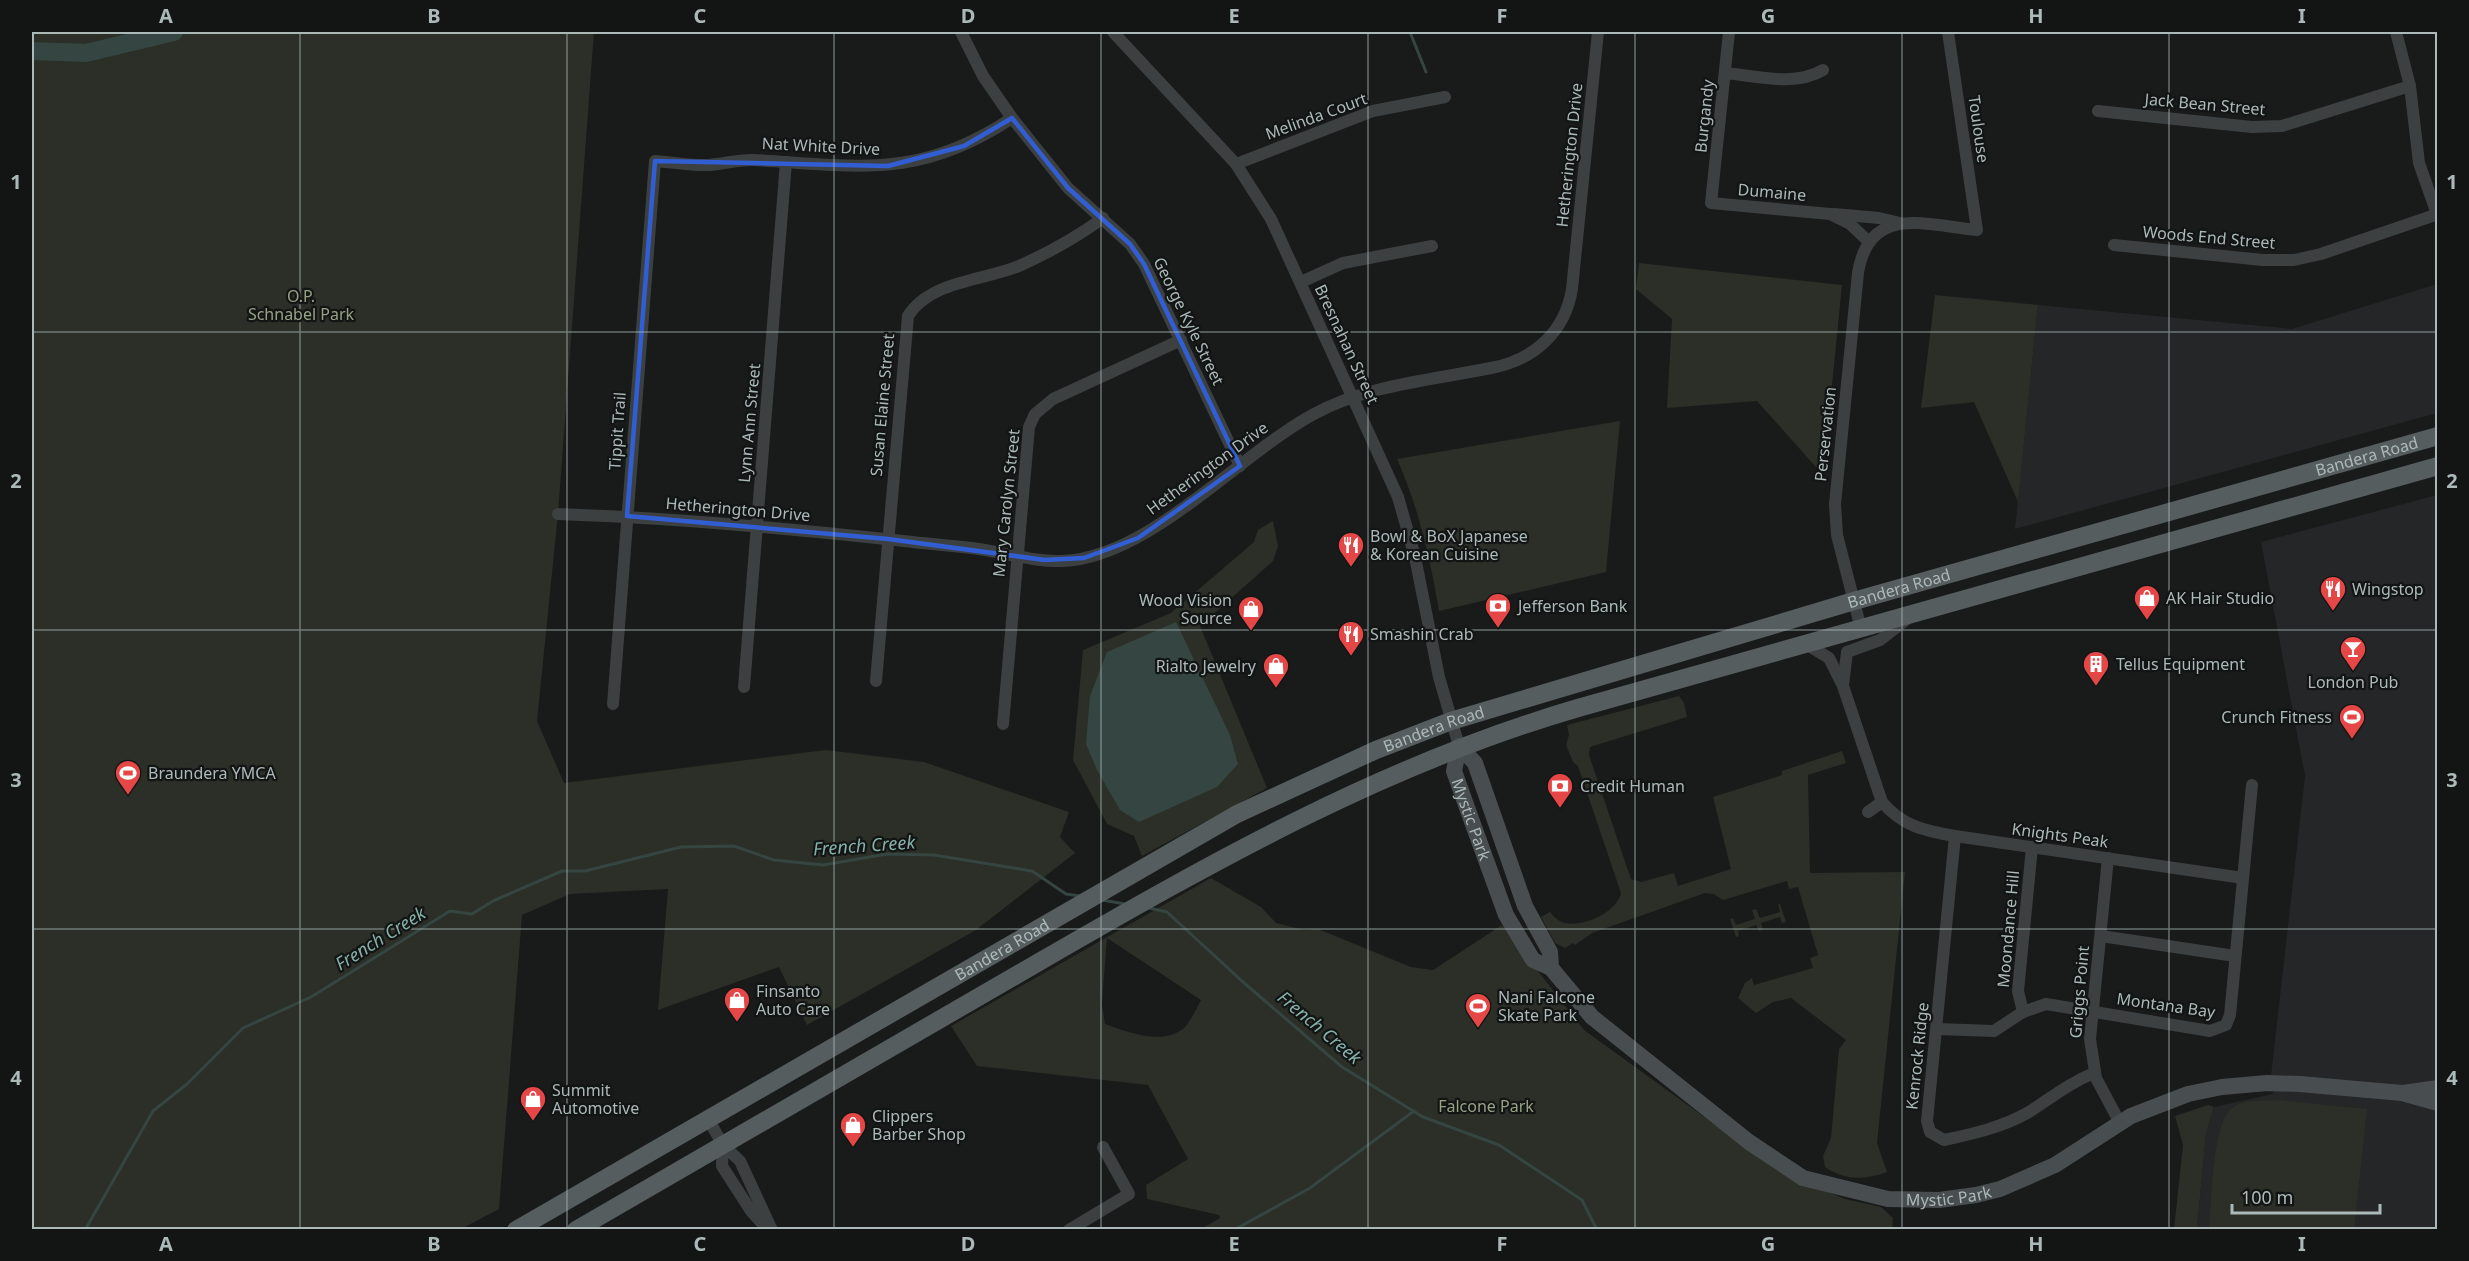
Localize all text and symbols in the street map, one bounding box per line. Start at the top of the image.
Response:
text: A [159,2,173,29]
text: B [427,2,441,29]
text: C [694,2,707,29]
text: D [961,2,975,29]
text: E [1228,2,1240,29]
text: F [1497,2,1507,29]
text: G [1761,2,1775,29]
text: H [2028,2,2044,29]
text: I [2298,2,2306,29]
street label: Burgandy [1689,78,1719,154]
street label: Hetherington Drive [1550,82,1588,228]
street label: Melinda Court [1262,87,1370,145]
street label: Jack Bean Street [2142,88,2266,120]
street label: Toulouse [1963,94,1995,164]
street label: Nat White Drive [761,132,881,160]
text: 1 [10,168,22,195]
text: 1 [2446,168,2458,195]
street label: Dumaine [1737,178,1807,206]
street label: Woods End Street [2142,220,2276,254]
street label: George Kyle Street [1148,253,1230,389]
street label: Bresnahan Street [1310,281,1384,408]
park label: O.P. Schnabel Park [248,285,355,325]
street label: Susan Elaine Street [865,332,899,477]
street label: Lynn Ann Street [733,362,765,483]
street label: Perservation [1809,386,1841,482]
street label: Tippit Trail [603,391,631,471]
street label: Hetherington Drive [1142,416,1272,520]
street label: Mary Carolyn Street [987,428,1025,578]
street label: Bandera Road [2313,431,2421,481]
text: 2 [10,467,22,494]
text: 2 [2446,467,2458,494]
street label: Hetherington Drive [665,492,811,526]
place label: Bowl & BoX Japanese & Korean Cuisine [1370,525,1528,565]
restaurant icon: Bowl & BoX Japanese & Korean Cuisine [1336,530,1366,568]
street label: Bandera Road [1845,563,1953,613]
restaurant icon: Wingstop [2318,574,2348,612]
place label: Wingstop [2352,578,2424,600]
shop icon: AK Hair Studio [2132,583,2162,621]
place label: AK Hair Studio [2166,587,2274,609]
place label: Wood Vision Source [1139,589,1232,629]
bank icon: Jefferson Bank [1483,591,1513,629]
shop icon: Wood Vision Source [1236,594,1266,632]
place label: Jefferson Bank [1516,595,1628,617]
restaurant icon: Smashin Crab [1336,619,1366,657]
place label: Smashin Crab [1370,623,1474,645]
bar icon: London Pub [2338,634,2368,672]
building icon: Tellus Equipment [2081,649,2111,687]
shop icon: Rialto Jewelry [1261,651,1291,689]
place label: Tellus Equipment [2116,653,2245,675]
place label: Rialto Jewelry [1156,655,1257,677]
place label: London Pub [2308,671,2398,693]
street label: Bandera Road [1380,701,1487,757]
sports icon: Crunch Fitness [2337,702,2367,740]
place label: Crunch Fitness [2221,706,2332,728]
sports icon: Braundera YMCA [113,758,143,796]
place label: Braundera YMCA [148,762,276,784]
text: 3 [10,766,22,793]
text: 3 [2446,766,2458,793]
bank icon: Credit Human [1545,771,1575,809]
street label: Mystic Park [1446,775,1496,864]
place label: Credit Human [1580,775,1685,797]
street label: Knights Peak [2010,817,2110,853]
water label: French Creek [812,829,917,861]
street label: Moondance Hill [1992,869,2024,989]
water label: French Creek [330,900,431,975]
street label: Bandera Road [950,914,1053,986]
street label: Griggs Point [2064,944,2094,1039]
place label: Finsanto Auto Care [756,980,830,1020]
shop icon: Finsanto Auto Care [722,985,752,1023]
water label: French Creek [1273,985,1368,1070]
place label: Nani Falcone Skate Park [1498,986,1595,1026]
street label: Montana Bay [2115,987,2218,1023]
sports icon: Nani Falcone Skate Park [1463,991,1493,1029]
street label: Kenrock Ridge [1900,1001,1934,1111]
text: 4 [10,1064,22,1091]
text: 4 [2446,1064,2458,1091]
place label: Summit Automotive [552,1079,639,1119]
shop icon: Summit Automotive [518,1084,548,1122]
park label: Falcone Park [1438,1095,1534,1117]
place label: Clippers Barber Shop [872,1105,966,1145]
shop icon: Clippers Barber Shop [838,1110,868,1148]
scale bar [2232,1177,2380,1215]
street label: Mystic Park [1906,1180,1994,1211]
text: 100 m [2241,1185,2293,1209]
text: A [159,1230,173,1257]
text: B [427,1230,441,1257]
text: C [694,1230,707,1257]
text: D [961,1230,975,1257]
text: E [1228,1230,1240,1257]
text: F [1497,1230,1507,1257]
text: G [1761,1230,1775,1257]
text: H [2028,1230,2044,1257]
text: I [2298,1230,2306,1257]

